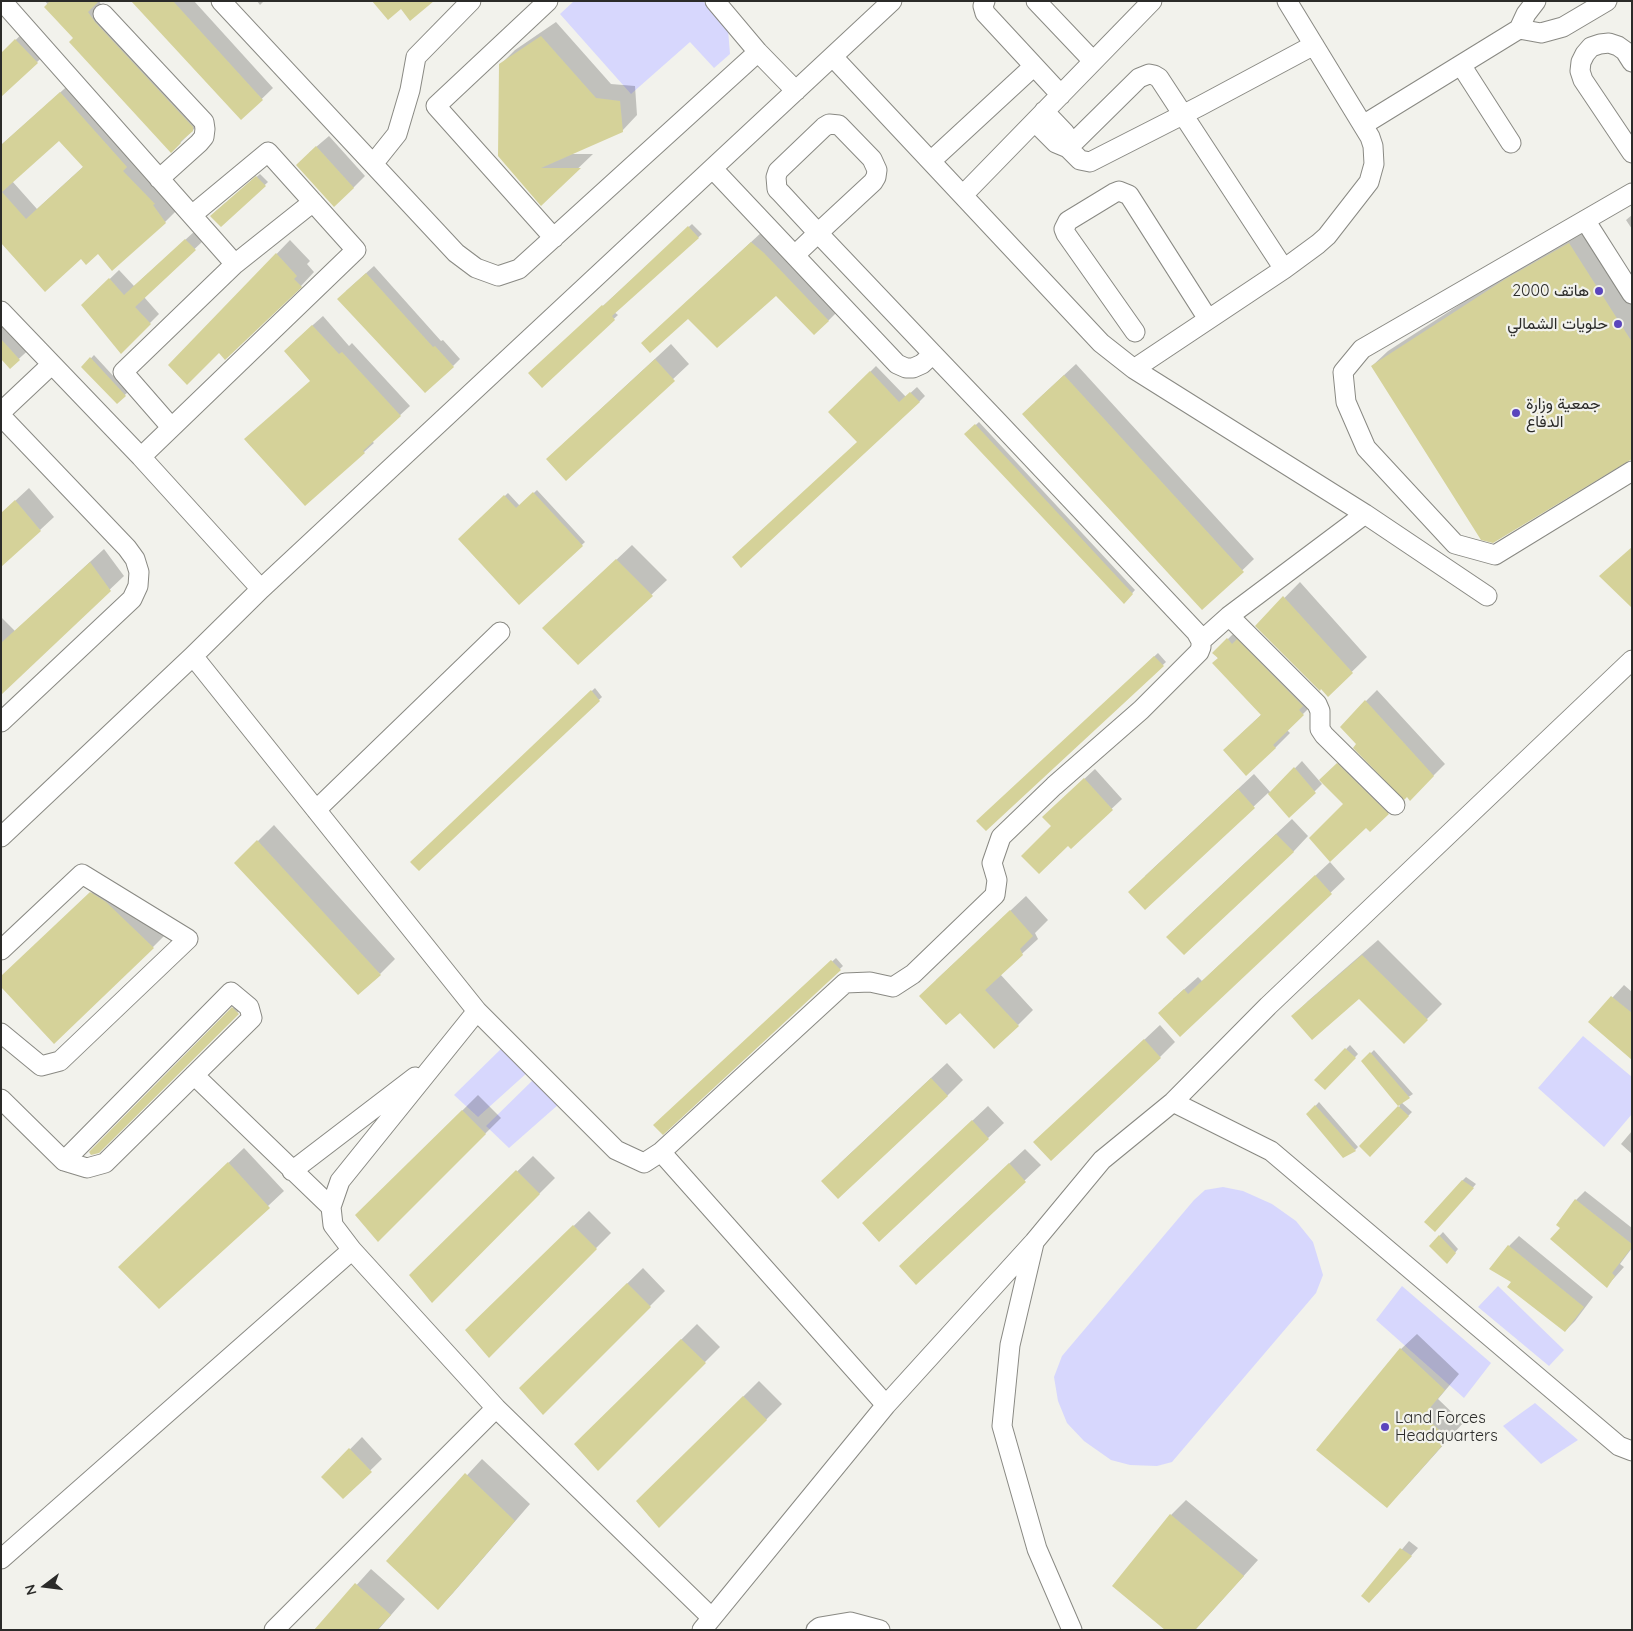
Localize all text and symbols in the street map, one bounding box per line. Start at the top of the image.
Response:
place label: هاتف 2000 [1512,281,1589,301]
marker: هاتف 2000 [1593,285,1605,297]
place label: حلويات الشمالي [1507,314,1608,334]
marker: حلويات الشمالي [1612,318,1624,330]
place label: جمعية وزارة الدفاع [1526,394,1600,432]
marker: جمعية وزارة الدفاع [1510,407,1522,419]
place label: Land Forces Headquarters [1395,1408,1498,1446]
marker: Land Forces Headquarters [1379,1421,1391,1433]
north arrow [20,1561,70,1611]
text: N [20,1583,41,1597]

